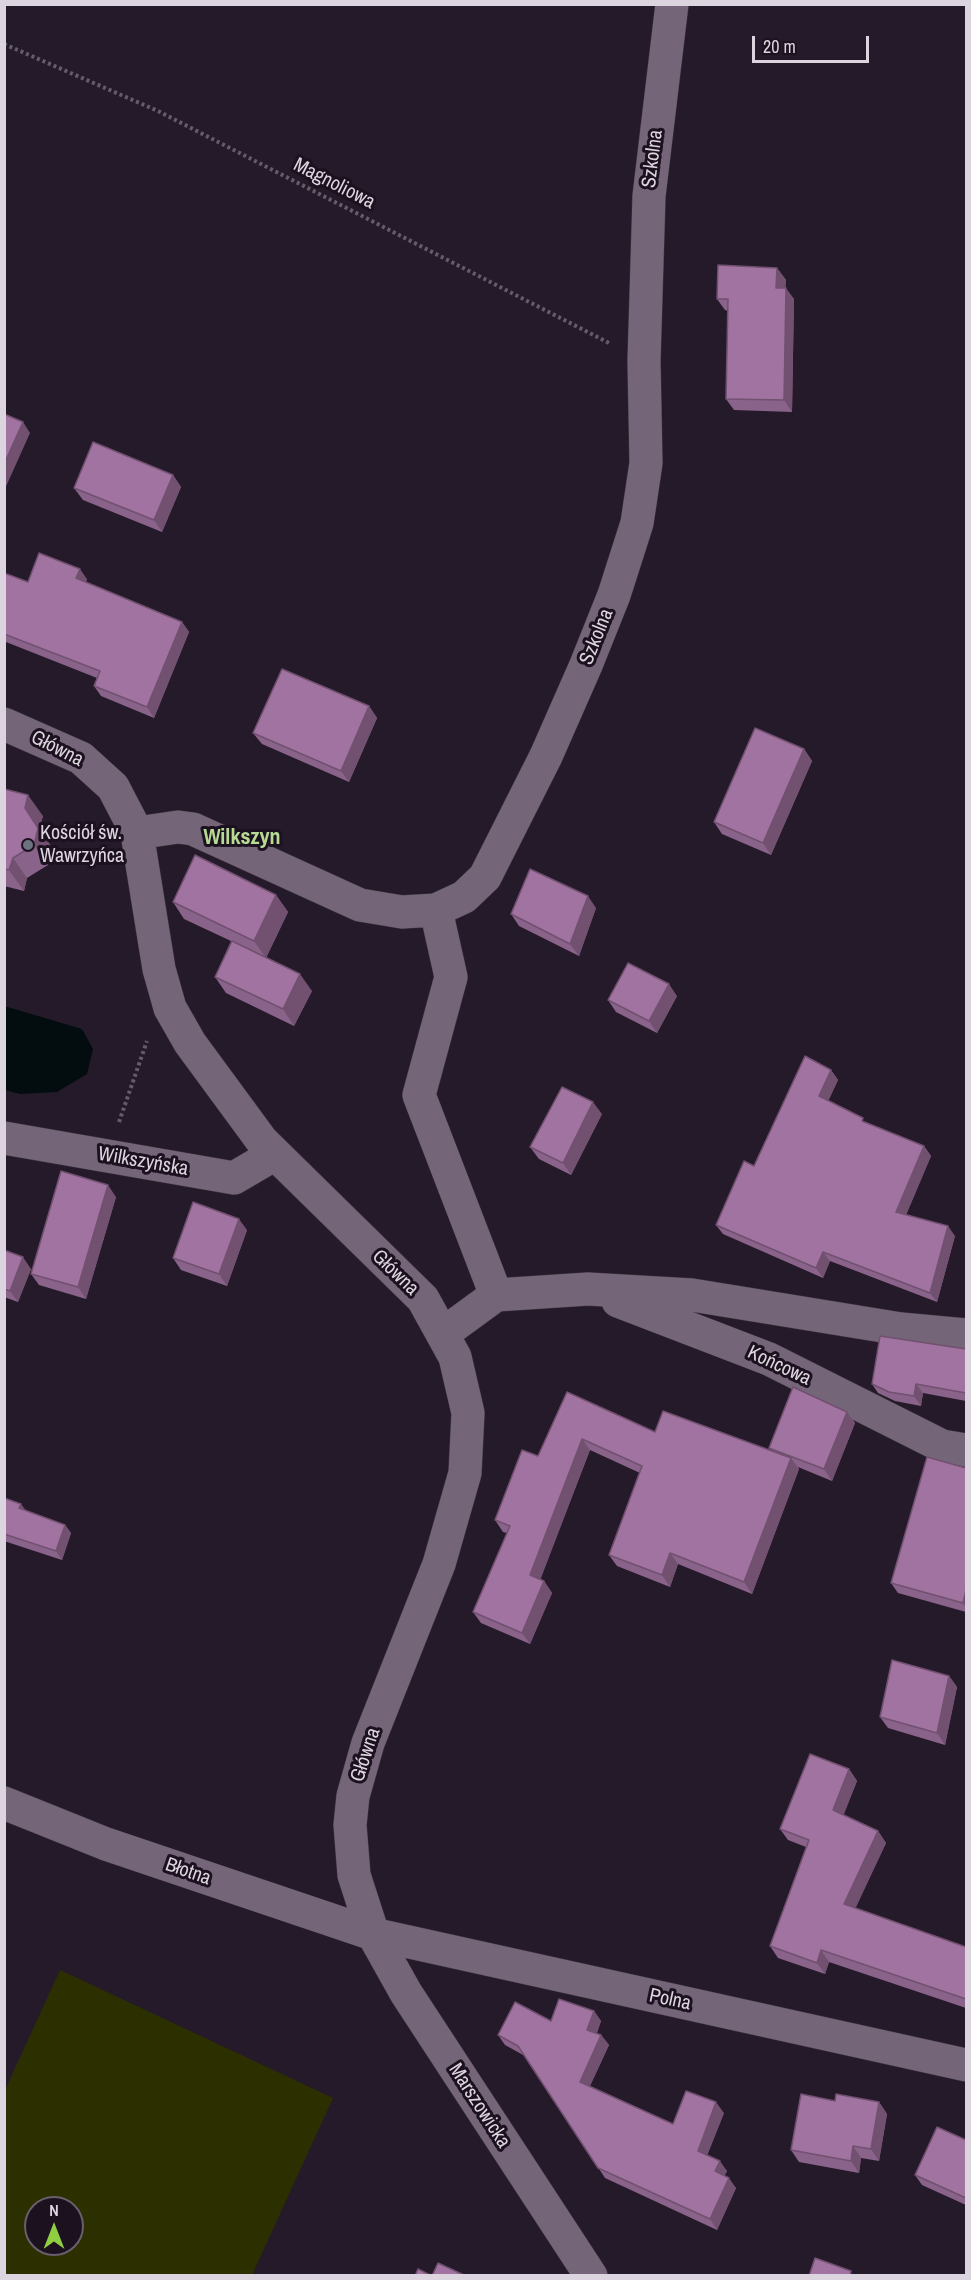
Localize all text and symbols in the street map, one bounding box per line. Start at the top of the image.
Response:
scale bar [755,24,872,62]
text: 20 m [763,34,796,59]
street label: Szkolna [638,129,668,189]
street label: Magnoliowa [289,153,379,215]
street label: Szkolna [575,605,619,669]
street label: Główna [27,726,87,772]
place label: Kościół św. Wawrzyńca [40,822,124,869]
district label: Wilkszyn [203,825,281,851]
marker: Kościół św. Wawrzyńca [21,838,35,852]
street label: Wilkszyńska [96,1142,190,1182]
street label: Główna [367,1245,423,1301]
street label: Końcowa [743,1341,815,1391]
street label: Główna [346,1725,386,1785]
street label: Błotna [162,1853,214,1891]
street label: Polna [647,1984,693,2016]
street label: Marszowicka [443,2059,515,2153]
north arrow [24,2196,84,2256]
text: N [49,2199,59,2221]

